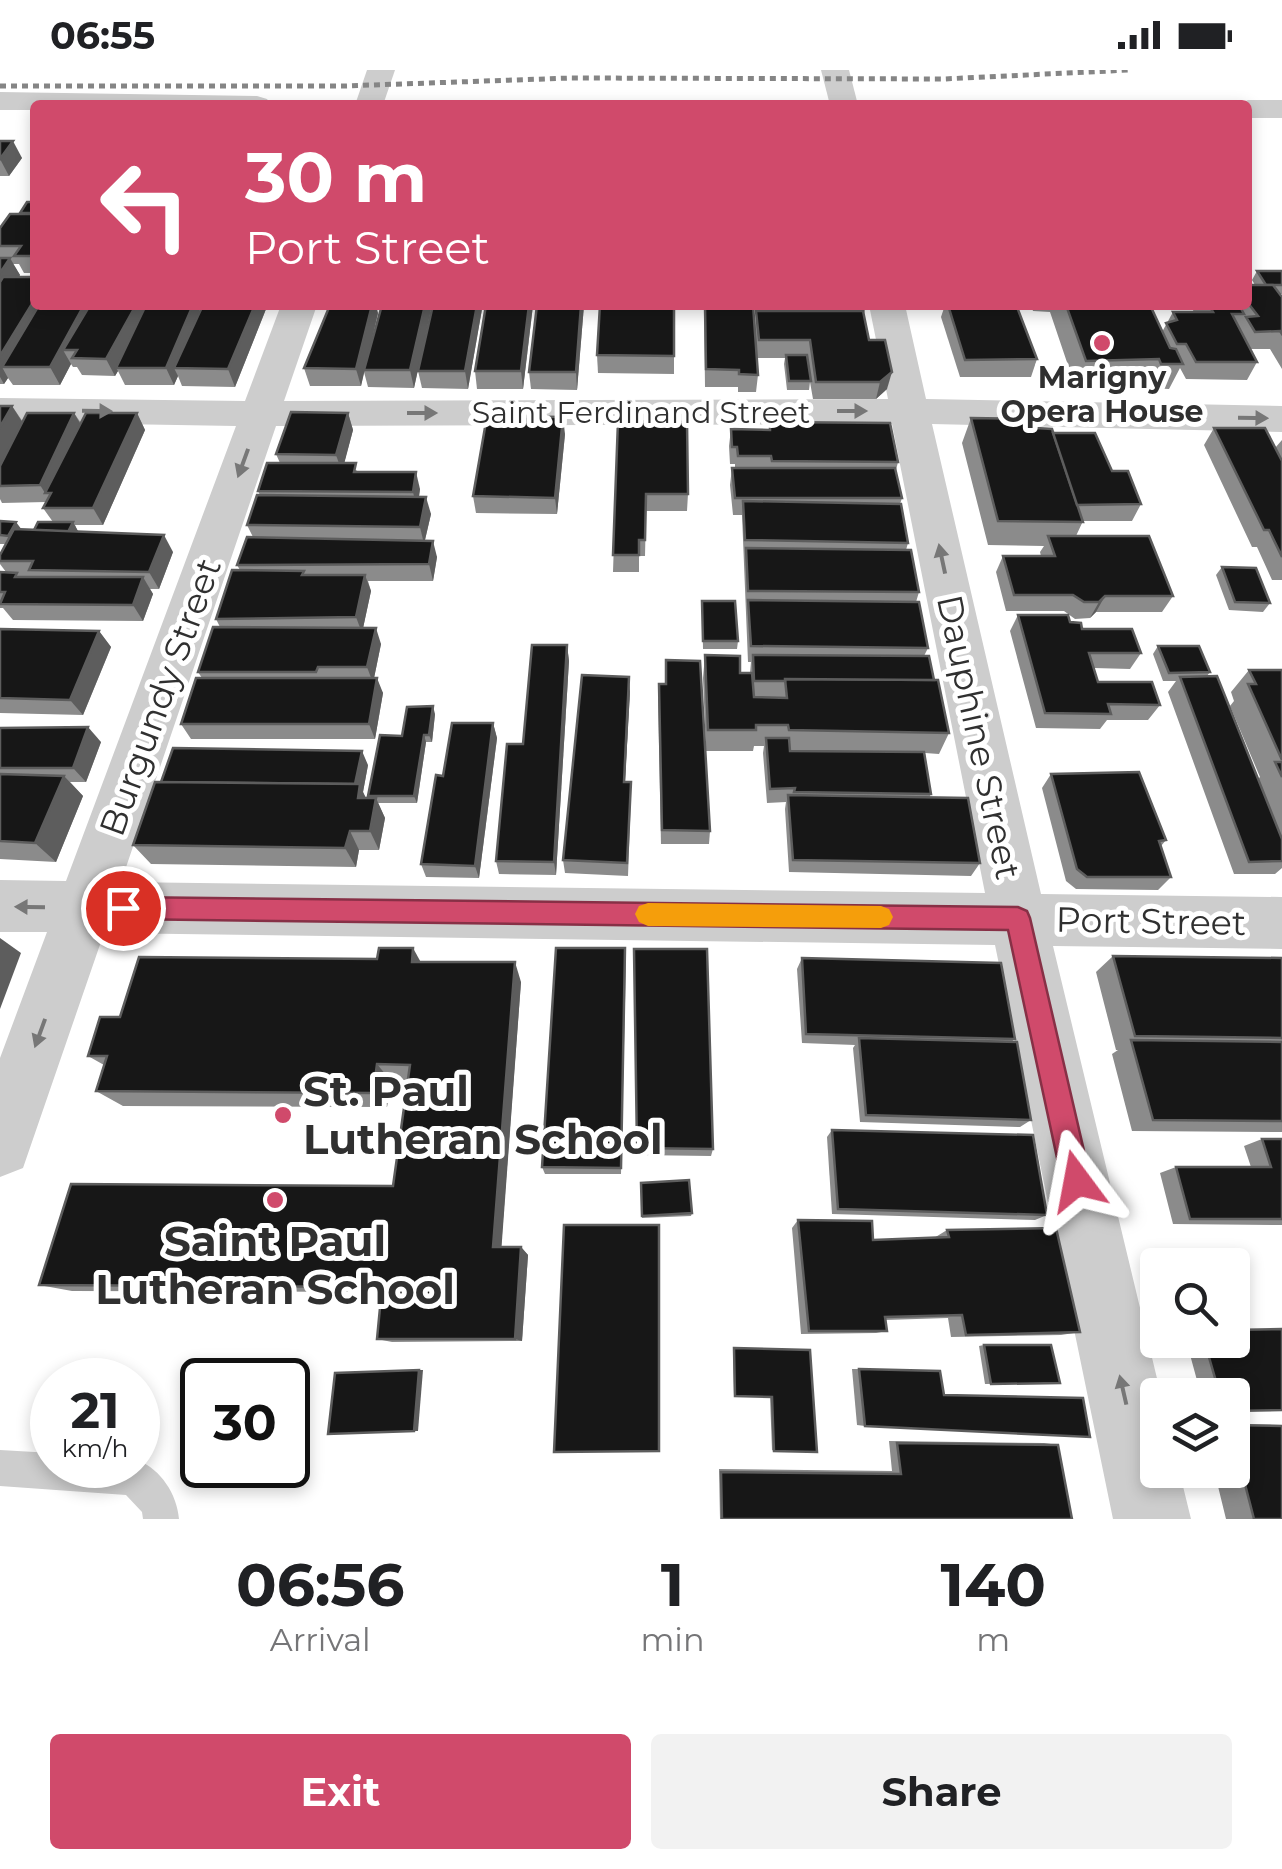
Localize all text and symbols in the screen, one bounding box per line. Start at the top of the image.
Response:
text: 06:55 [50,12,155,59]
text: 30 m [245,134,427,220]
icon: left [80,140,210,270]
text: Port Street [245,220,490,275]
marker: Marigny Opera House [1091,332,1113,354]
place label: Marigny Opera House [1000,359,1204,430]
street label: Saint Ferdinand Street [472,394,810,431]
one-way arrow [837,403,869,419]
one-way arrow [82,404,114,420]
one-way arrow [407,405,439,421]
one-way arrow [1237,411,1269,427]
one-way arrow [235,448,250,478]
one-way arrow [933,543,949,574]
street label: Burgundy Street [90,552,230,842]
street label: Dauphine Street [928,591,1030,883]
pin [81,866,166,951]
icon: arrive [96,881,151,936]
street label: Port Street [1055,898,1247,944]
one-way arrow [13,899,45,915]
one-way arrow [32,1018,47,1048]
place label: St. Paul Lutheran School [303,1065,663,1165]
marker: St. Paul Lutheran School [272,1104,294,1126]
position arrow [1025,1129,1129,1233]
marker: Saint Paul Lutheran School [264,1189,286,1211]
place label: Saint Paul Lutheran School [95,1215,455,1315]
map controls [1140,1248,1250,1488]
button: search [1140,1248,1250,1358]
speed limit sign: 30 [180,1358,310,1488]
one-way arrow [1115,1374,1131,1405]
button: layers [1140,1378,1250,1488]
text: 21 [70,1380,120,1441]
text: km/h [62,1433,128,1463]
text: 06:56 [236,1548,405,1621]
text: 1 [661,1548,684,1621]
text: 140 [940,1548,1046,1621]
text: Arrival [270,1620,371,1659]
text: min [640,1620,705,1659]
text: m [976,1620,1010,1659]
button: Exit [50,1734,631,1849]
button: Share [651,1734,1232,1849]

